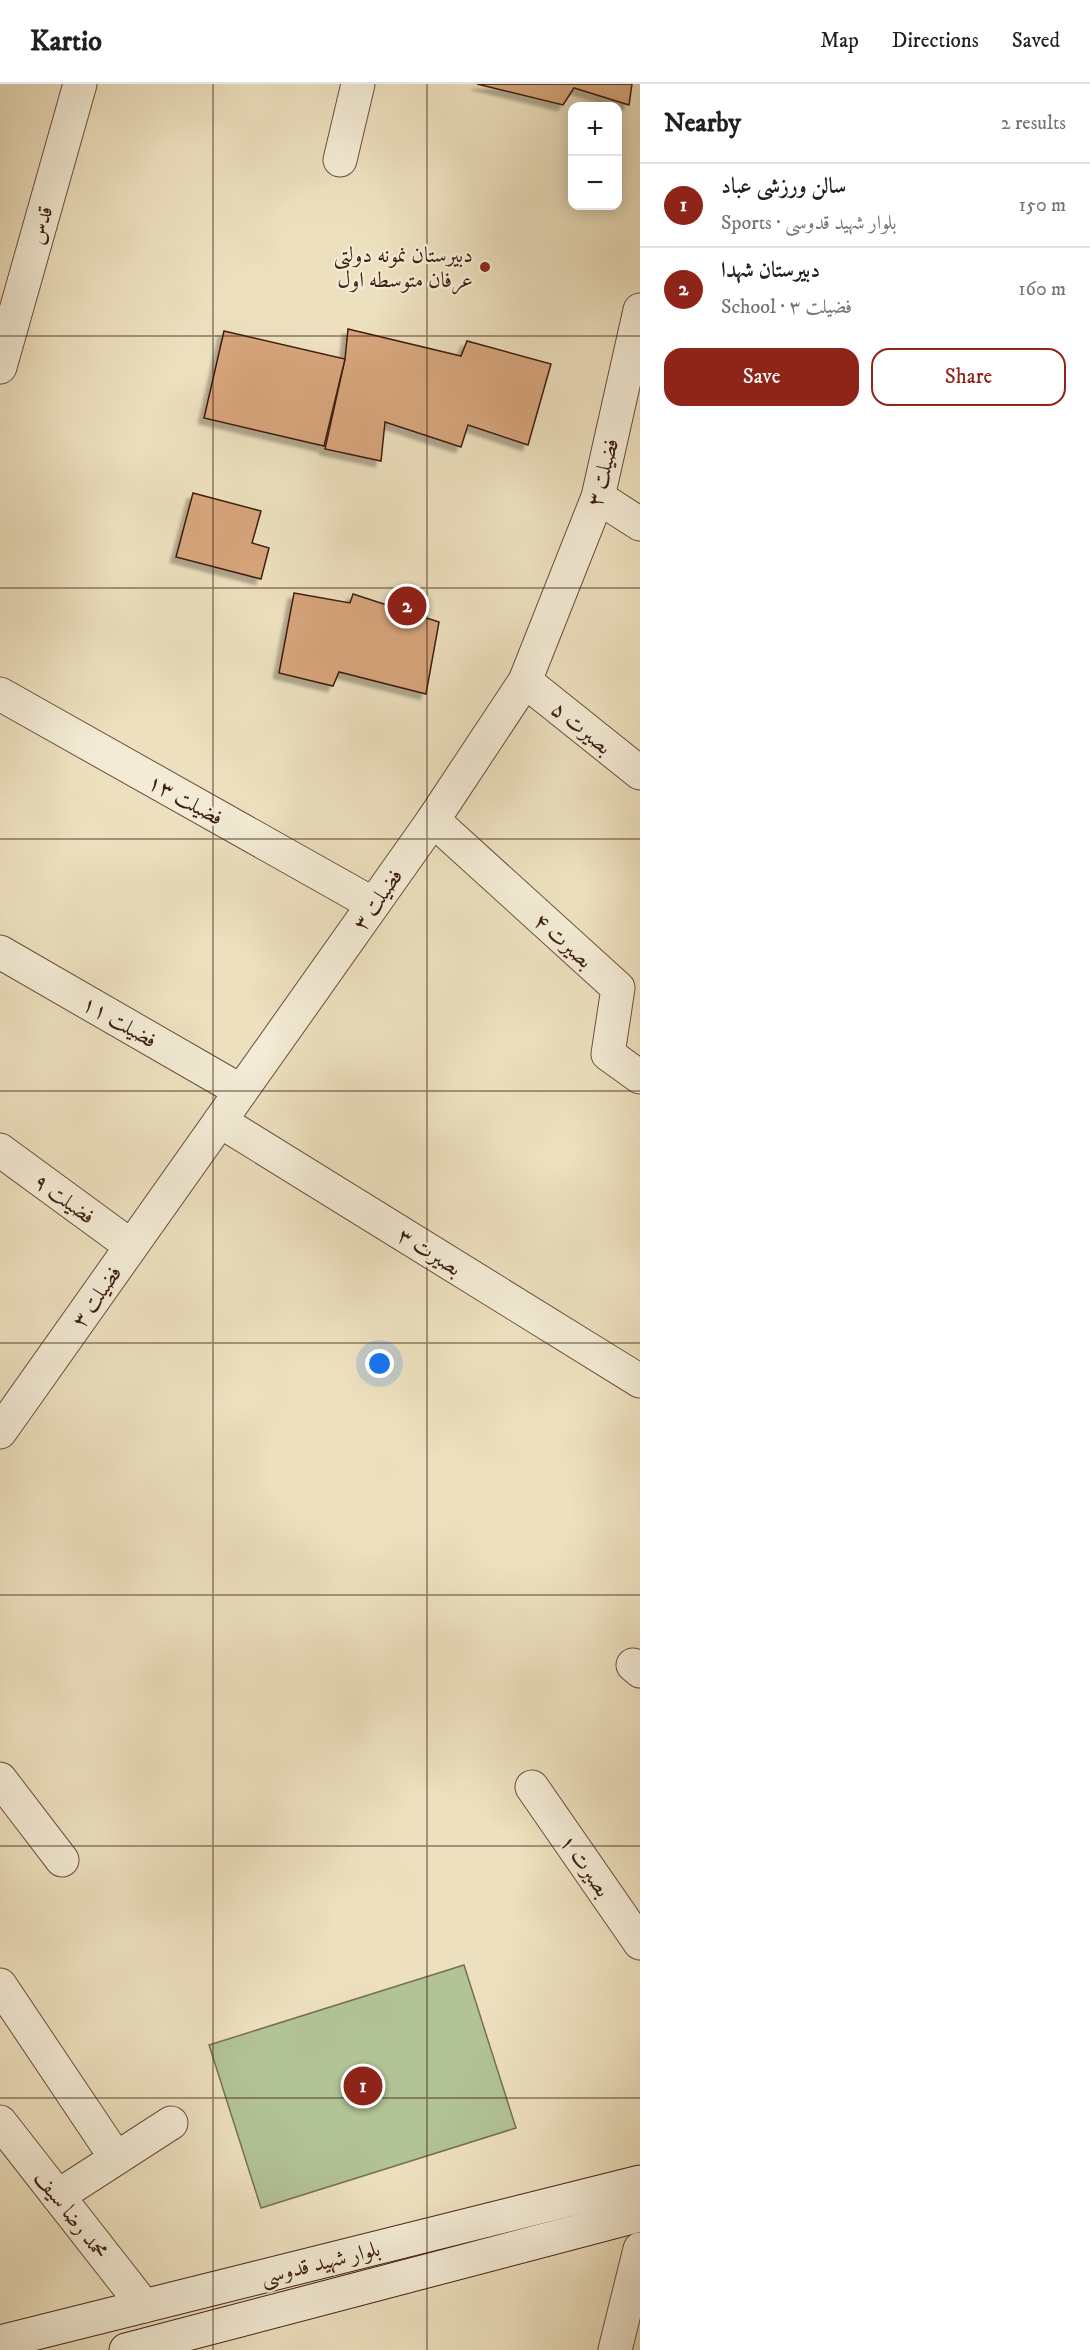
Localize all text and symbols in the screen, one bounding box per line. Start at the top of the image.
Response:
text: Kartio [30,24,102,59]
text: Map [820,28,859,54]
text: Directions [892,28,979,54]
text: Saved [1012,28,1060,54]
map controls [568,102,622,210]
button: + [568,102,622,156]
text: Nearby [664,107,741,140]
text: 2 results [1001,111,1066,136]
button: − [568,156,622,210]
text: سالن ورزشی عباد [721,173,846,200]
text: 1 [680,193,687,218]
text: 150 m [1019,193,1066,218]
street label: قدس [23,203,60,248]
text: Sports · بلوار شهید قدوسی [721,211,896,236]
place label: دبیرستان نمونه دولتی عرفان متوسطه اول [334,242,473,295]
text: دبیرستان شهدا [721,257,820,284]
marker: دبیرستان نمونه دولتی عرفان متوسطه اول [478,260,492,274]
text: 2 [679,277,688,302]
text: 160 m [1018,277,1066,302]
text: School · فضیلت ۳ [721,295,852,320]
button: Save [664,348,859,406]
button: Share [871,348,1066,406]
street label: فضیلت ۳ [581,436,625,509]
pin: 2 [388,584,426,628]
street label: بصیرت ۵ [545,696,617,761]
street label: فضیلت ۱۳ [143,769,228,832]
street label: فضیلت ۳ [347,864,409,936]
street label: بصیرت ۴ [528,908,598,975]
street label: فضیلت ۱۱ [77,990,161,1054]
street label: فضیلت ۹ [28,1168,100,1230]
street label: بصیرت ۳ [392,1222,466,1282]
street label: فضیلت ۳ [66,1261,128,1333]
your location [365,1349,394,1378]
street label: بصیرت ۱ [554,1829,616,1902]
pin: 1 [344,2064,382,2108]
street label: محمد رضا سیف [28,2165,114,2265]
street label: بلوار شهید قدوسی [258,2236,383,2292]

